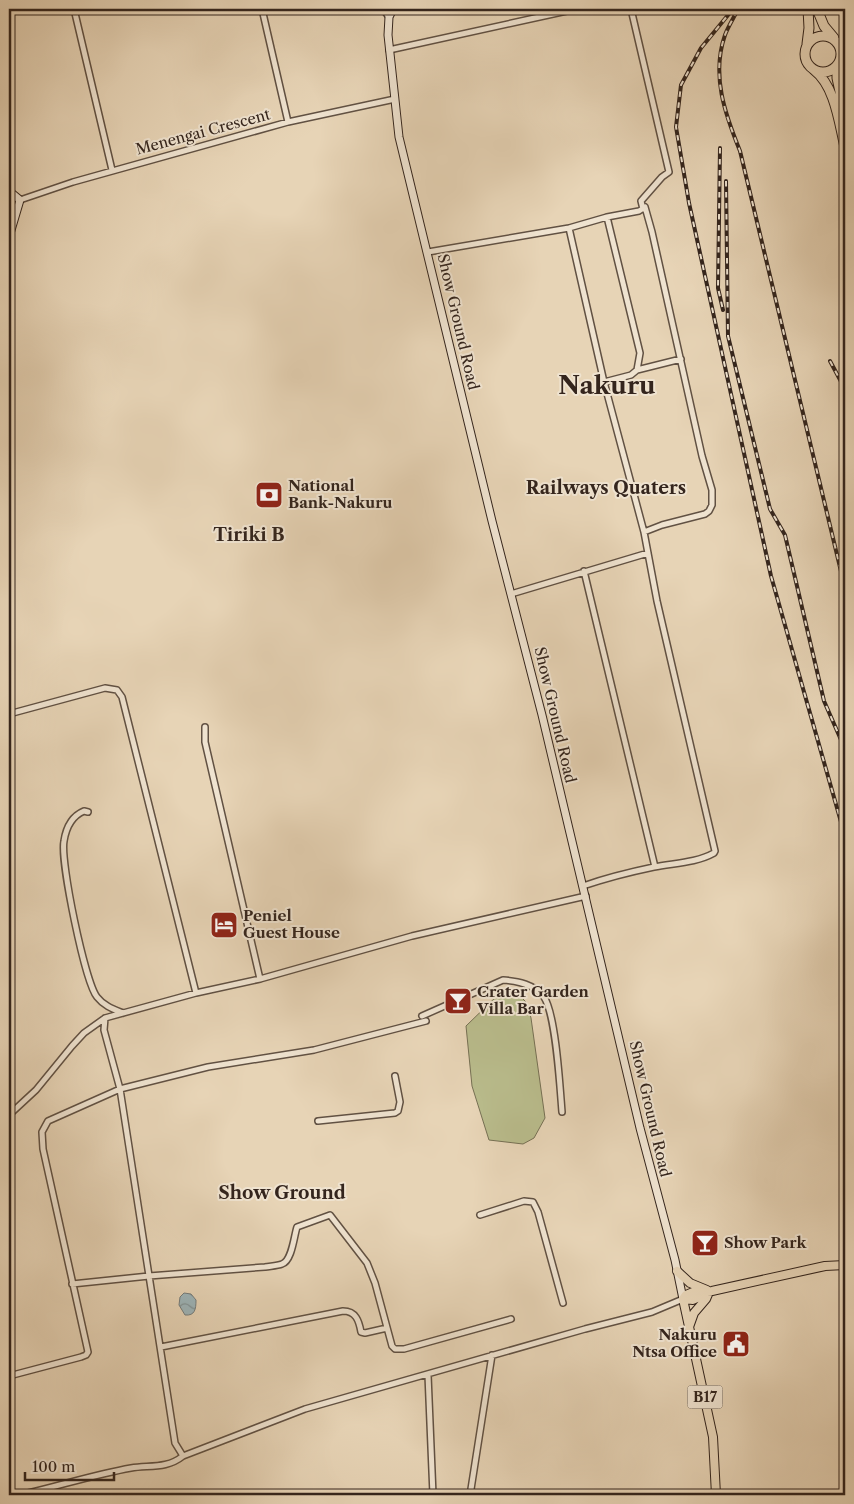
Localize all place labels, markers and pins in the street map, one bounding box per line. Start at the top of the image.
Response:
place label: National Bank-Nakuru [288,476,392,512]
bank icon: National Bank-Nakuru [254,480,284,510]
place label: Peniel Guest House [243,906,340,942]
hotel icon: Peniel Guest House [209,910,239,940]
place label: Crater Garden Villa Bar [476,982,589,1018]
bar icon: Crater Garden Villa Bar [443,986,473,1016]
bar icon: Show Park [690,1228,720,1258]
place label: Show Park [724,1233,808,1252]
place label: Nakuru Ntsa Office [632,1325,717,1361]
public building icon: Nakuru Ntsa Office [721,1329,751,1359]

